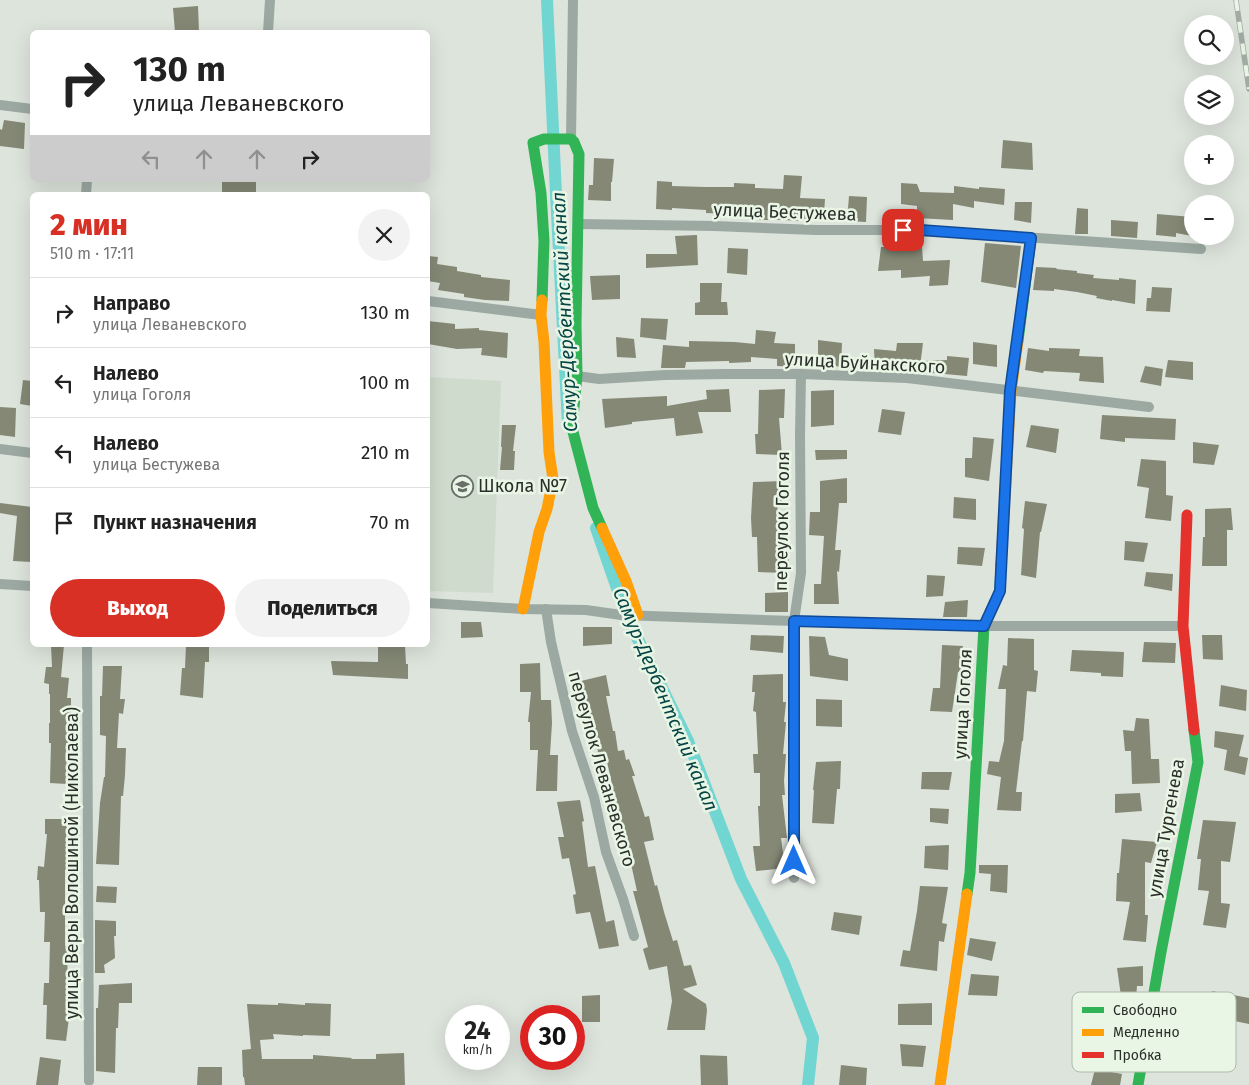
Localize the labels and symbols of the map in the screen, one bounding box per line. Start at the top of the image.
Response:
water label: Самур-Дербентский канал [547,191,582,433]
street label: улица Бестужева [713,199,857,225]
pin [882,209,924,251]
street label: улица Буйнакского [784,348,946,378]
street label: переулок Гоголя [770,451,794,591]
school or university icon: Школа №7 [450,474,474,498]
place label: Школа №7 [478,475,567,497]
water label: Самур-Дербентский канал [608,584,723,814]
street label: улица Гоголя [949,648,977,760]
street label: переулок Леваневского [564,669,640,869]
street label: улица Веры Волошиной (Николаева) [61,707,83,1019]
street label: улица Тургенева [1143,757,1189,899]
position arrow [767,834,819,886]
legend [1072,992,1236,1072]
text: Свободно [1113,1002,1177,1019]
speed limit sign: 30 [520,1005,585,1070]
text: Медленно [1113,1024,1180,1041]
text: Пробка [1113,1047,1162,1064]

